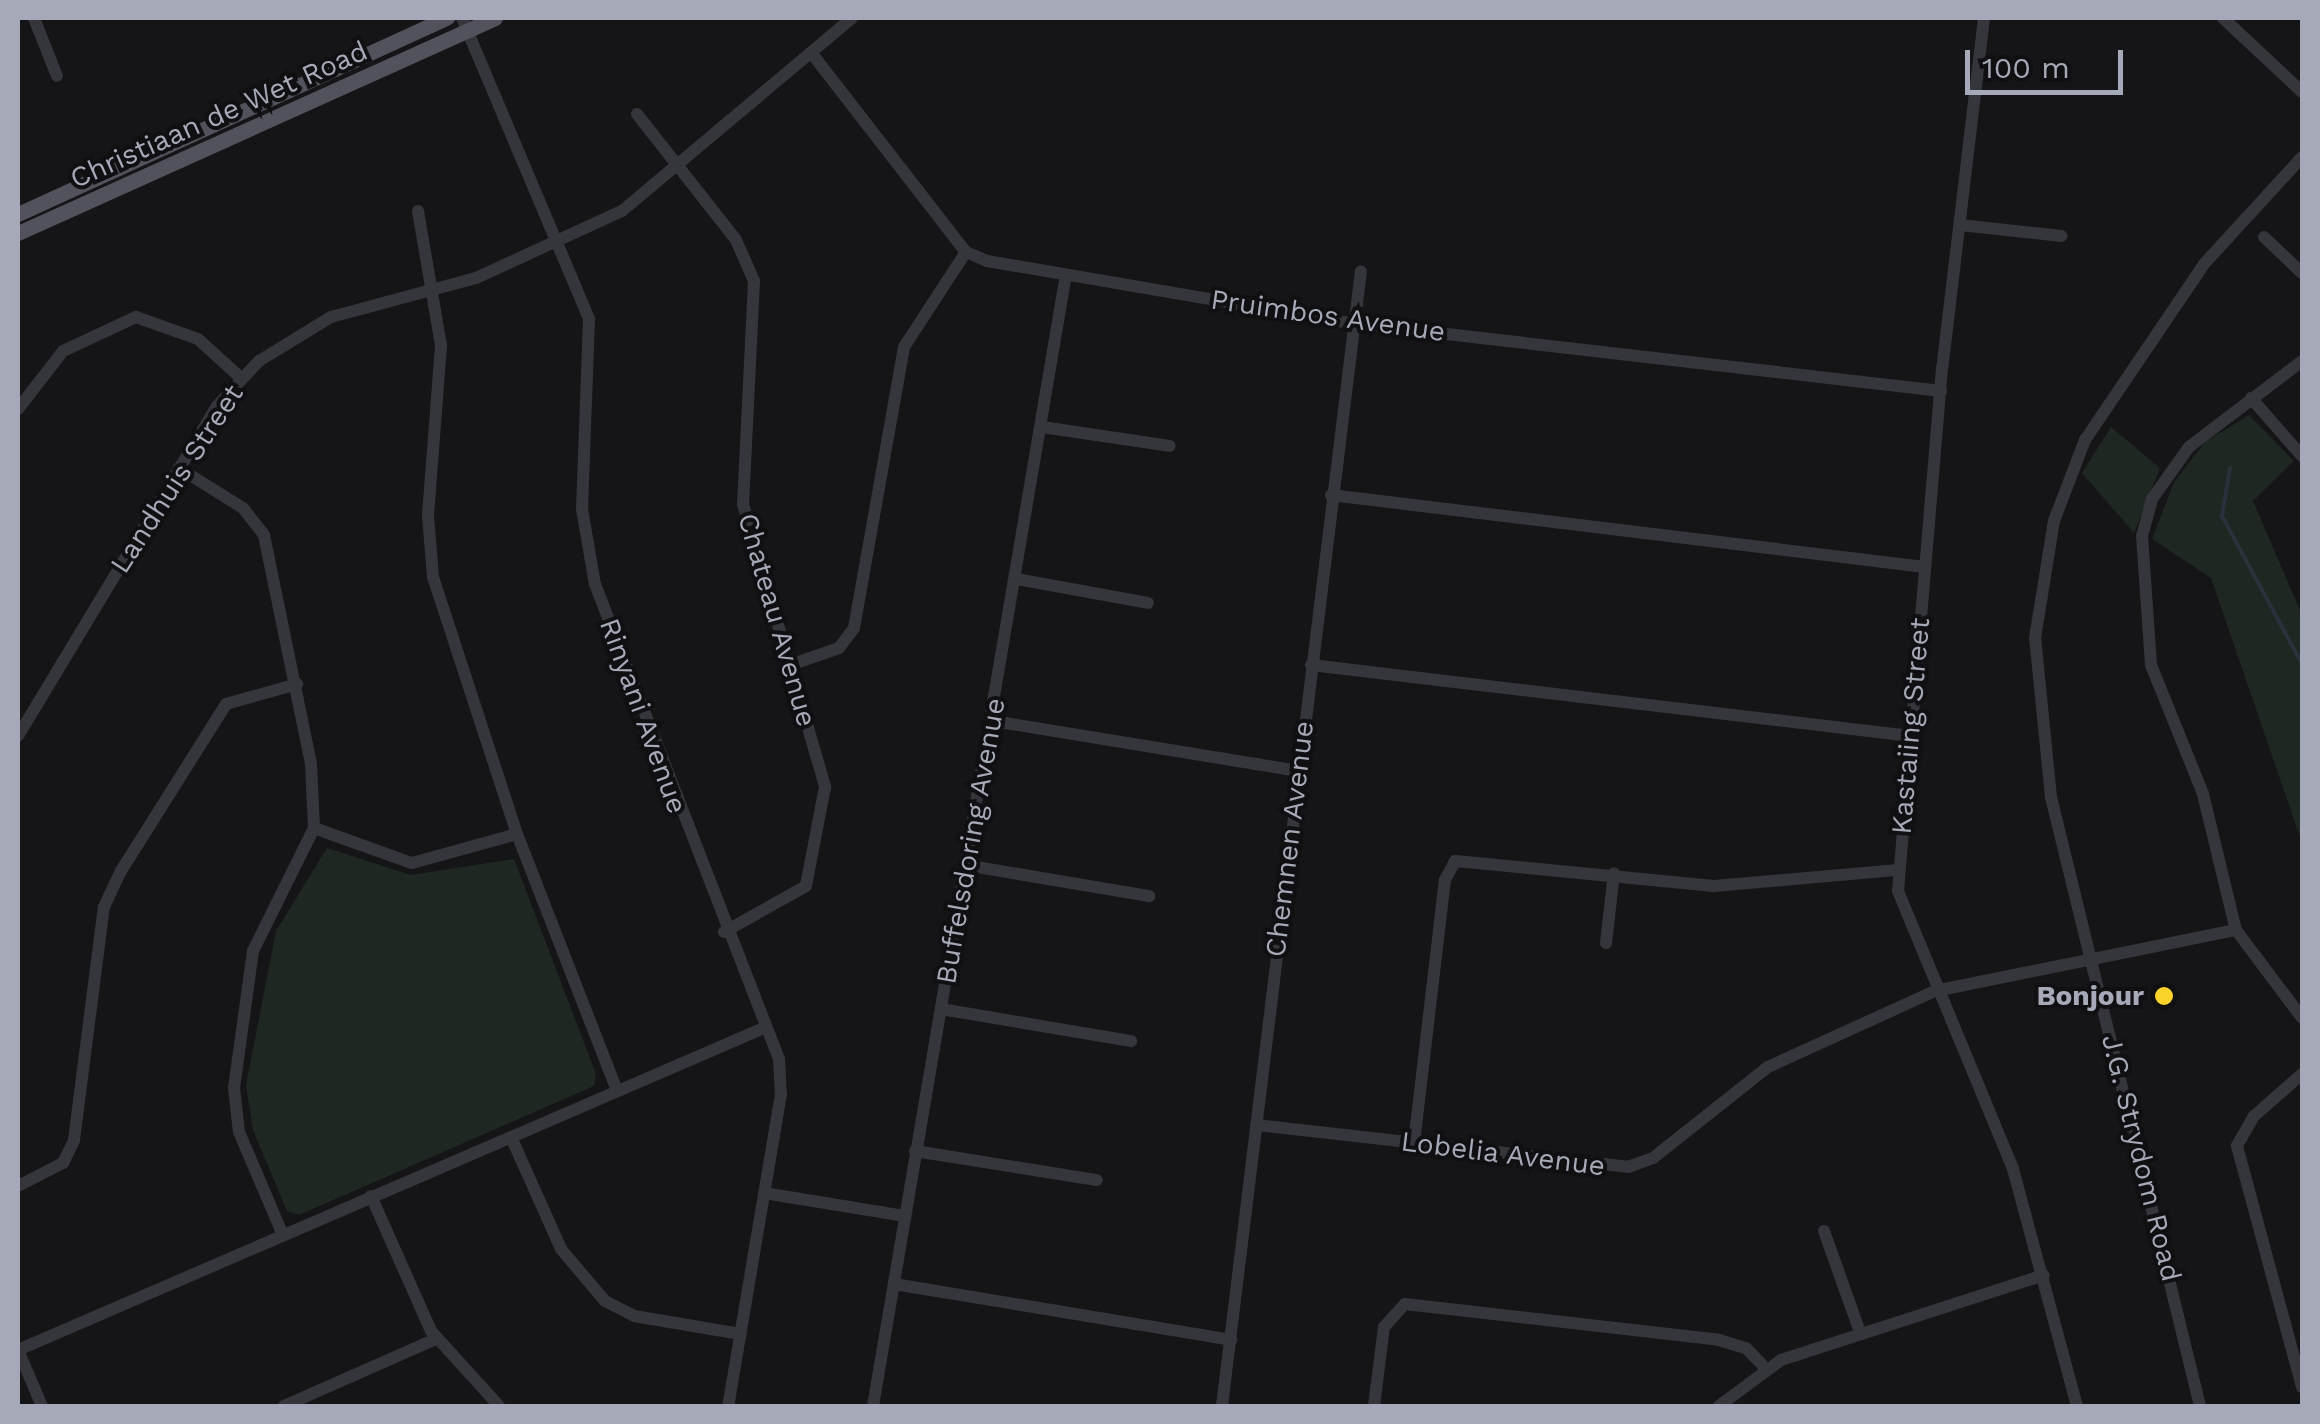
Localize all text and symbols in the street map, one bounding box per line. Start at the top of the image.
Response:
scale bar [1970,30,2128,92]
street label: Christiaan de Wet Road [65,34,373,196]
text: 100 m [1982,50,2070,85]
street label: Pruimbos Avenue [1208,283,1448,349]
street label: Landhuis Street [104,378,250,580]
street label: Chateau Avenue [730,509,824,731]
street label: Rinyani Avenue [592,613,694,819]
street label: Kastaiing Street [1885,616,1937,836]
street label: Buffelsdoring Avenue [929,695,1013,987]
street label: Chemnen Avenue [1259,718,1321,960]
place label: Bonjour [2036,979,2144,1013]
marker: Bonjour [2153,985,2175,1007]
street label: J.G. Strydom Road [2094,1031,2188,1285]
street label: Lobelia Avenue [1398,1125,1608,1183]

